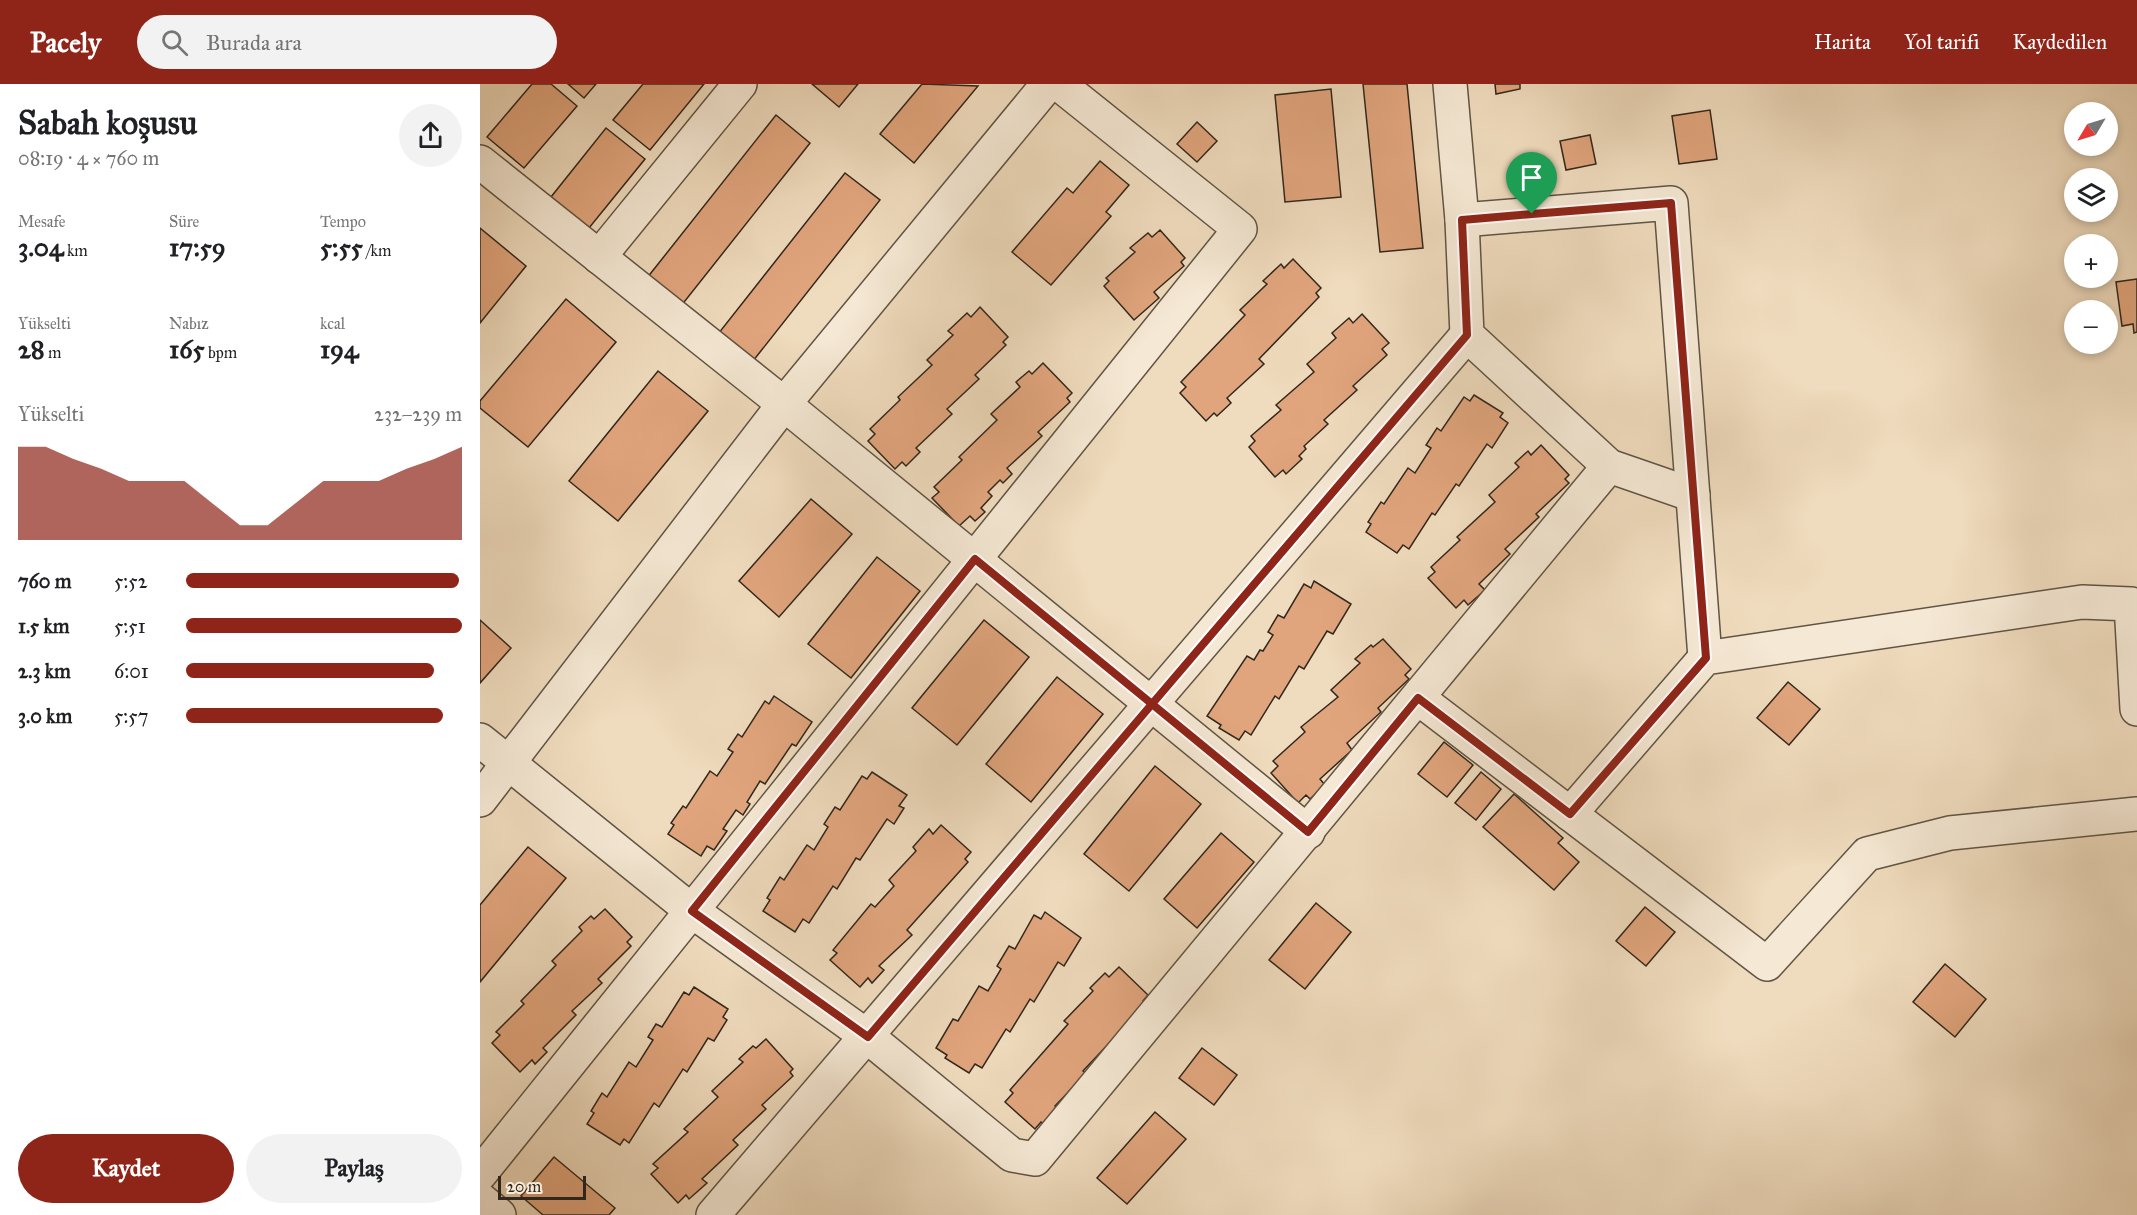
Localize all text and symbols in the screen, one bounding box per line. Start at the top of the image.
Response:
search box [137,15,557,69]
text: Pacely [30,25,101,60]
icon: search [158,26,191,59]
text: Burada ara [206,29,302,56]
text: Harita [1814,29,1871,55]
text: Yol tarifi [1904,29,1980,55]
text: Kaydedilen [2013,29,2107,55]
north arrow [2064,102,2118,156]
map controls [2064,102,2118,354]
text: Sabah koşusu [18,103,197,143]
button: share [399,104,462,167]
text: 08:19 · 4 × 760 m [18,146,159,170]
pin [1506,152,1557,214]
icon: arrive [1515,161,1548,194]
button: layers [2064,168,2118,222]
text: Mesafe [18,212,66,231]
text: Süre [169,212,199,231]
text: Tempo [320,212,366,231]
text: 3.04 [18,231,63,263]
text: 17:59 [169,231,226,263]
text: 5:55 [320,231,363,263]
button: + [2064,234,2118,288]
text: km [63,241,88,260]
text: /km [363,241,391,260]
button: − [2064,300,2118,354]
text: Yükselti [18,314,71,333]
text: Nabız [169,314,209,333]
text: kcal [320,314,345,333]
text: 28 [18,333,45,365]
text: 165 [169,333,205,365]
text: 194 [320,333,359,365]
text: m [45,343,62,362]
text: bpm [205,343,237,362]
text: Yükselti [18,402,84,426]
text: 232–239 m [374,402,462,426]
text: 760 m [18,569,72,593]
text: 5:52 [114,569,148,593]
text: 1.5 km [18,614,69,638]
text: 5:51 [114,614,146,638]
text: 2.3 km [18,659,71,683]
text: 6:01 [114,659,149,683]
text: 3.0 km [18,704,72,728]
text: 5:57 [114,704,148,728]
button: Kaydet [18,1134,234,1203]
button: Paylaş [246,1134,462,1203]
scale bar [498,1173,586,1200]
text: 20 m [507,1177,541,1196]

